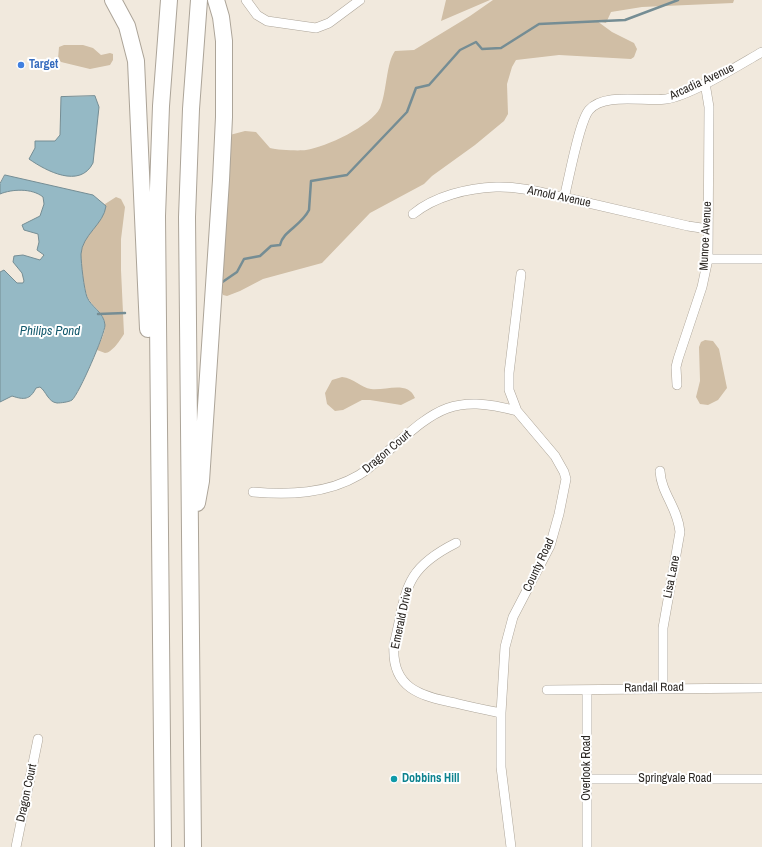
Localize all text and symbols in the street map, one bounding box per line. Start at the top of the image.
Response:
place label: Target [29,58,58,72]
marker: Target [16,60,26,70]
street label: Arcadia Avenue [667,61,737,103]
street label: Arnold Avenue [526,183,592,211]
street label: Munroe Avenue [697,201,715,271]
water label: Philips Pond [20,324,80,340]
street label: Dragon Court [360,428,414,476]
street label: County Road [520,536,558,594]
street label: Lisa Lane [661,554,683,600]
street label: Emerald Drive [388,586,416,650]
street label: Randall Road [624,680,684,696]
street label: Overlook Road [580,735,594,801]
street label: Dragon Court [14,763,40,823]
place label: Dobbins Hill [402,772,459,786]
street label: Springvale Road [638,772,712,786]
marker: Dobbins Hill [389,774,399,784]

